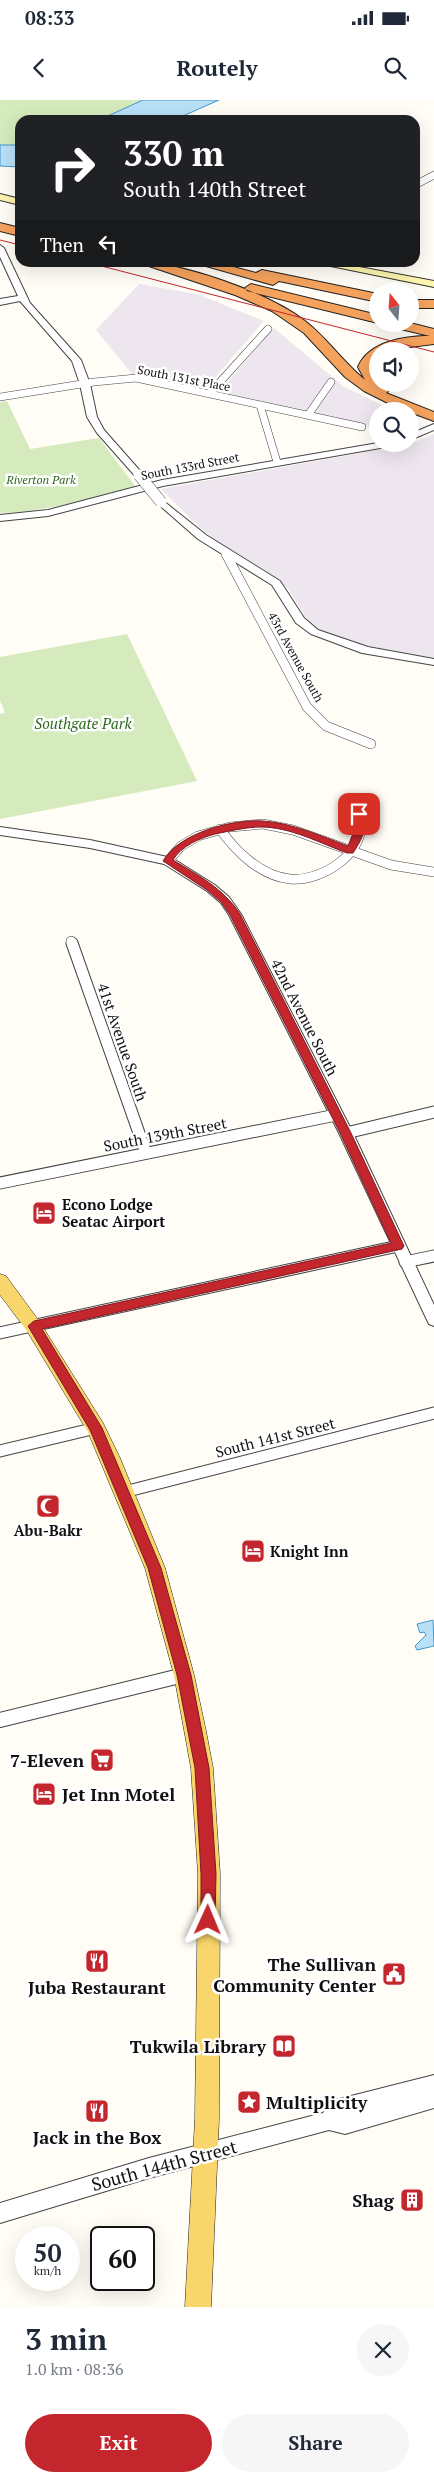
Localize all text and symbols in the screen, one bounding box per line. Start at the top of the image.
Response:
text: 08:33 [25,5,74,30]
text: Routely [176,53,258,82]
icon: back [25,54,53,82]
icon: search [381,54,409,82]
text: 330 m [123,130,224,176]
icon: right [40,135,105,200]
text: South 140th Street [123,174,306,203]
icon: left [94,230,122,258]
text: Then [40,232,84,257]
north arrow [369,282,419,332]
map controls [369,282,419,452]
button: sound [369,342,419,392]
street label: South 131st Place [136,362,232,394]
button: search [369,402,419,452]
street label: South 133rd Street [140,449,241,483]
park label: Riverton Park [5,472,76,487]
street label: 43rd Avenue South [265,609,327,705]
park label: Southgate Park [34,713,132,733]
pin [338,793,380,835]
icon: arrive [345,800,373,828]
street label: 42nd Avenue South [267,955,343,1079]
street label: 41st Avenue South [93,980,153,1104]
street label: South 139th Street [102,1112,229,1156]
place label: Econo Lodge Seatac Airport [62,1194,165,1231]
hotel icon: Econo Lodge Seatac Airport [31,1200,57,1226]
street label: South 141st Street [213,1412,337,1462]
mosque icon: Abu-Bakr [35,1493,61,1519]
place label: Abu-Bakr [14,1520,83,1540]
hotel icon: Knight Inn [240,1538,266,1564]
place label: Knight Inn [270,1541,349,1561]
supermarket icon: 7-Eleven [89,1747,115,1773]
place label: 7-Eleven [10,1748,84,1772]
hotel icon: Jet Inn Motel [31,1781,57,1807]
place label: Jet Inn Motel [62,1782,175,1806]
position arrow [181,1893,233,1945]
restaurant icon: Juba Restaurant [84,1948,110,1974]
place label: The Sullivan Community Center [213,1952,376,1997]
public building icon: The Sullivan Community Center [381,1961,407,1987]
place label: Juba Restaurant [28,1975,166,1999]
library icon: Tukwila Library [271,2033,297,2059]
place label: Tukwila Library [130,2034,266,2058]
place icon: Multiplicity [236,2089,262,2115]
place label: Multiplicity [266,2090,368,2114]
restaurant icon: Jack in the Box [84,2098,110,2124]
place label: Jack in the Box [33,2125,161,2149]
street label: South 144th Street [88,2134,240,2196]
building icon: Shag [399,2187,425,2213]
place label: Shag [352,2188,395,2212]
speed limit sign: 60 [90,2226,155,2291]
text: 50 [33,2236,62,2269]
text: km/h [34,2263,61,2278]
text: 3 min [25,2319,107,2359]
button: close [357,2324,409,2376]
text: 1.0 km · 08:36 [25,2358,123,2380]
button: Exit [25,2414,212,2472]
button: Share [222,2414,409,2472]

